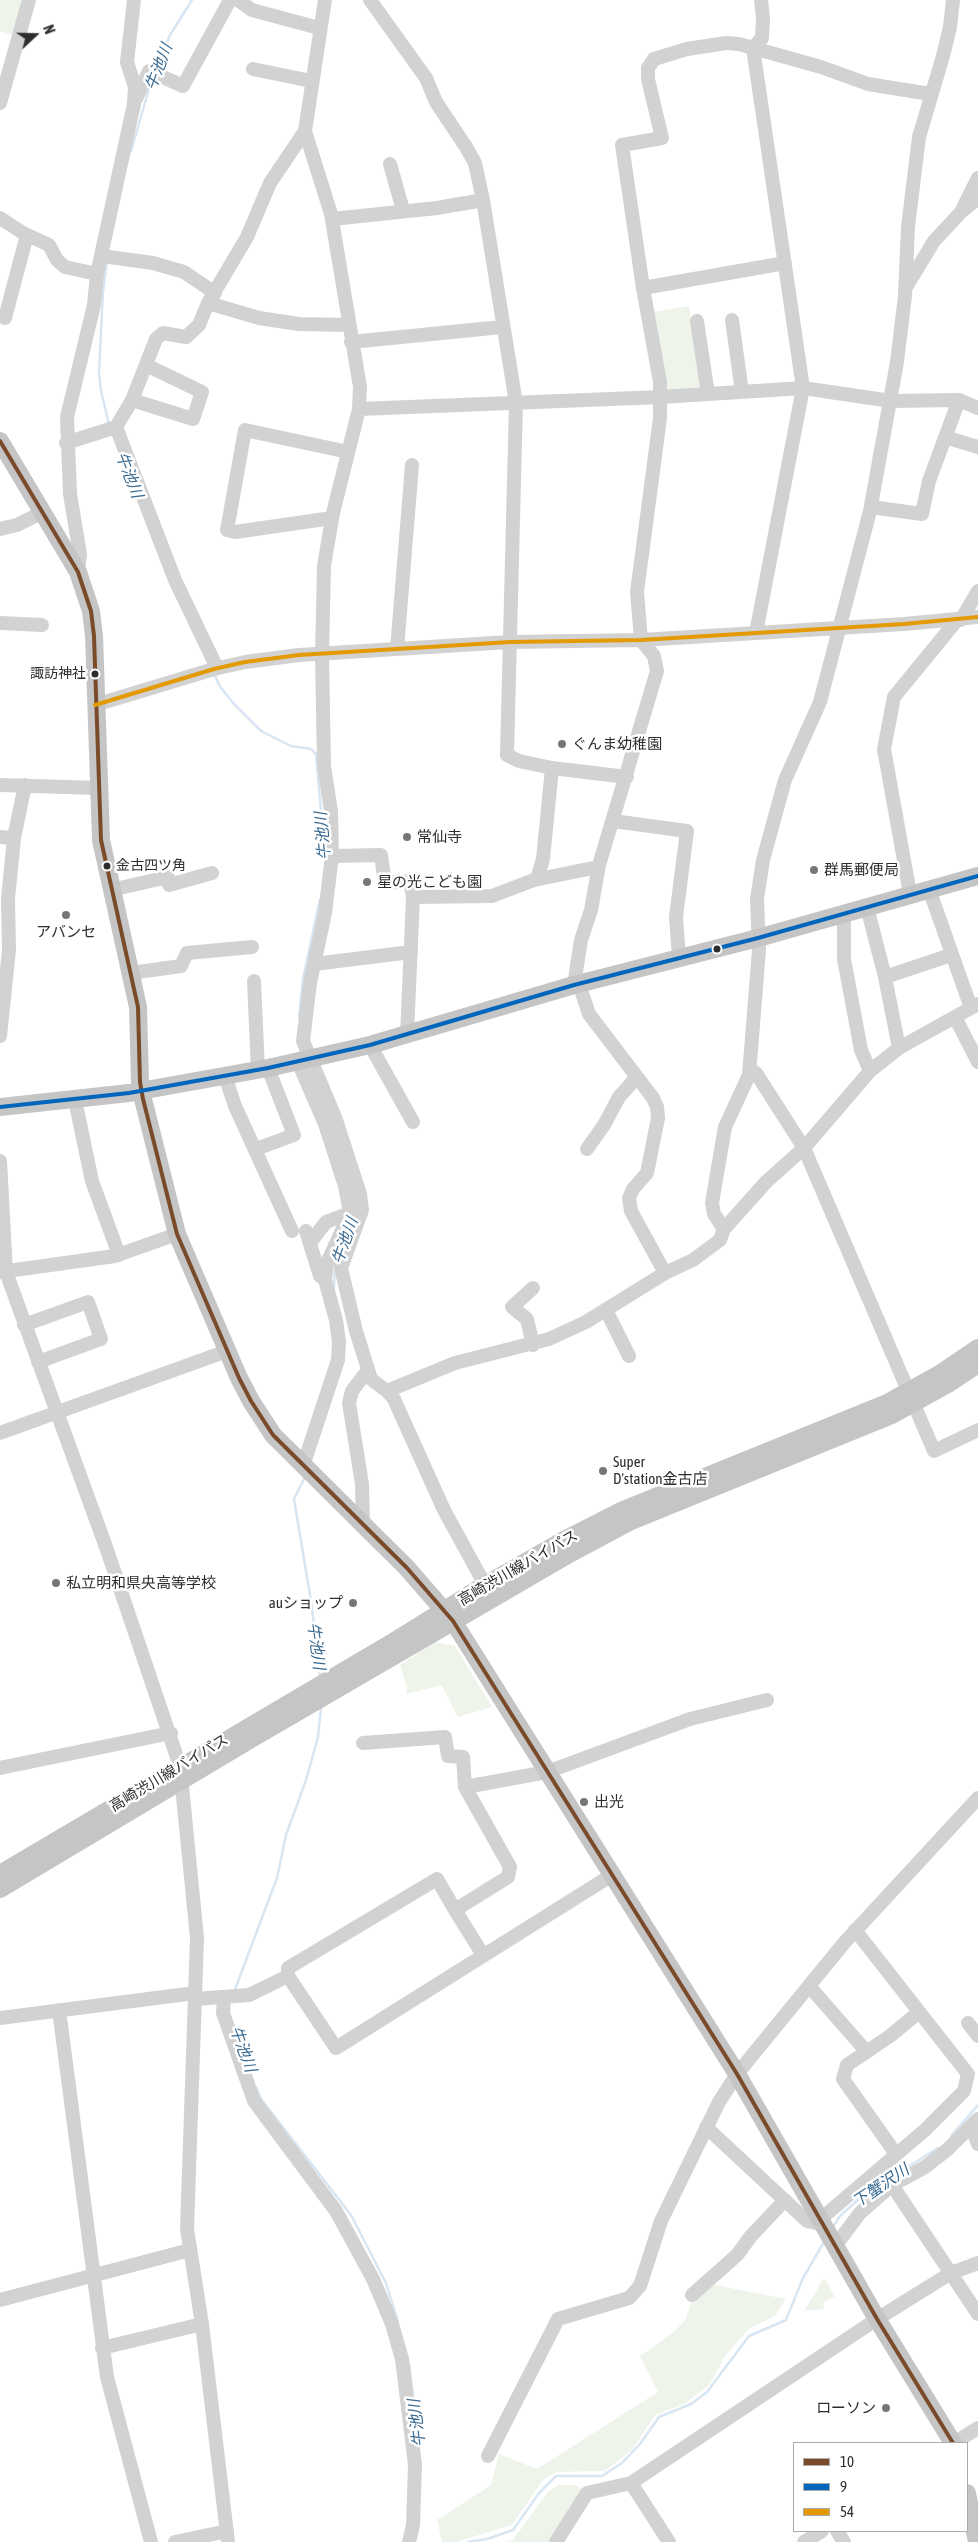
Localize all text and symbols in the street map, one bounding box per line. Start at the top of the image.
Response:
north arrow [10,10,60,60]
text: N [40,23,58,36]
water label: 牛池川 [141,41,177,93]
water label: 牛池川 [111,449,147,501]
place label: 諏訪神社 [30,666,86,682]
marker: 諏訪神社 [90,669,100,679]
place label: ぐんま幼稚園 [572,735,662,753]
marker: ぐんま幼稚園 [556,738,568,750]
water label: 牛池川 [311,811,335,861]
place label: 常仙寺 [417,828,462,846]
marker: 常仙寺 [401,831,413,843]
place label: 金古四ツ角 [116,858,186,874]
marker: 金古四ツ角 [102,861,112,871]
place label: 群馬郵便局 [824,861,899,879]
marker: 群馬郵便局 [808,864,820,876]
place label: 星の光こども園 [377,873,482,891]
marker: 星の光こども園 [361,876,373,888]
marker: アバンセ [60,909,72,921]
place label: アバンセ [36,923,96,941]
unlabelled marker [712,944,722,954]
water label: 牛池川 [328,1215,362,1267]
place label: Super D'station金古店 [613,1453,708,1488]
marker: Super D'station金古店 [597,1465,609,1477]
street label: 高崎渋川線バイパス [455,1526,581,1610]
place label: 私立明和県央高等学校 [66,1574,216,1592]
marker: 私立明和県央高等学校 [50,1577,62,1589]
place label: auショップ [269,1594,343,1612]
marker: auショップ [347,1597,359,1609]
water label: 牛池川 [303,1621,329,1671]
street label: 高崎渋川線バイパス [107,1731,231,1815]
place label: 出光 [594,1793,624,1811]
marker: 出光 [578,1796,590,1808]
water label: 牛池川 [226,2023,260,2075]
water label: 下蟹沢川 [849,2160,913,2212]
water label: 牛池川 [405,2398,429,2448]
place label: ローソン [816,2399,876,2417]
marker: ローソン [880,2402,892,2414]
legend [793,2442,968,2532]
text: 10 [840,2453,854,2470]
text: 9 [840,2478,847,2495]
text: 54 [840,2503,854,2520]

